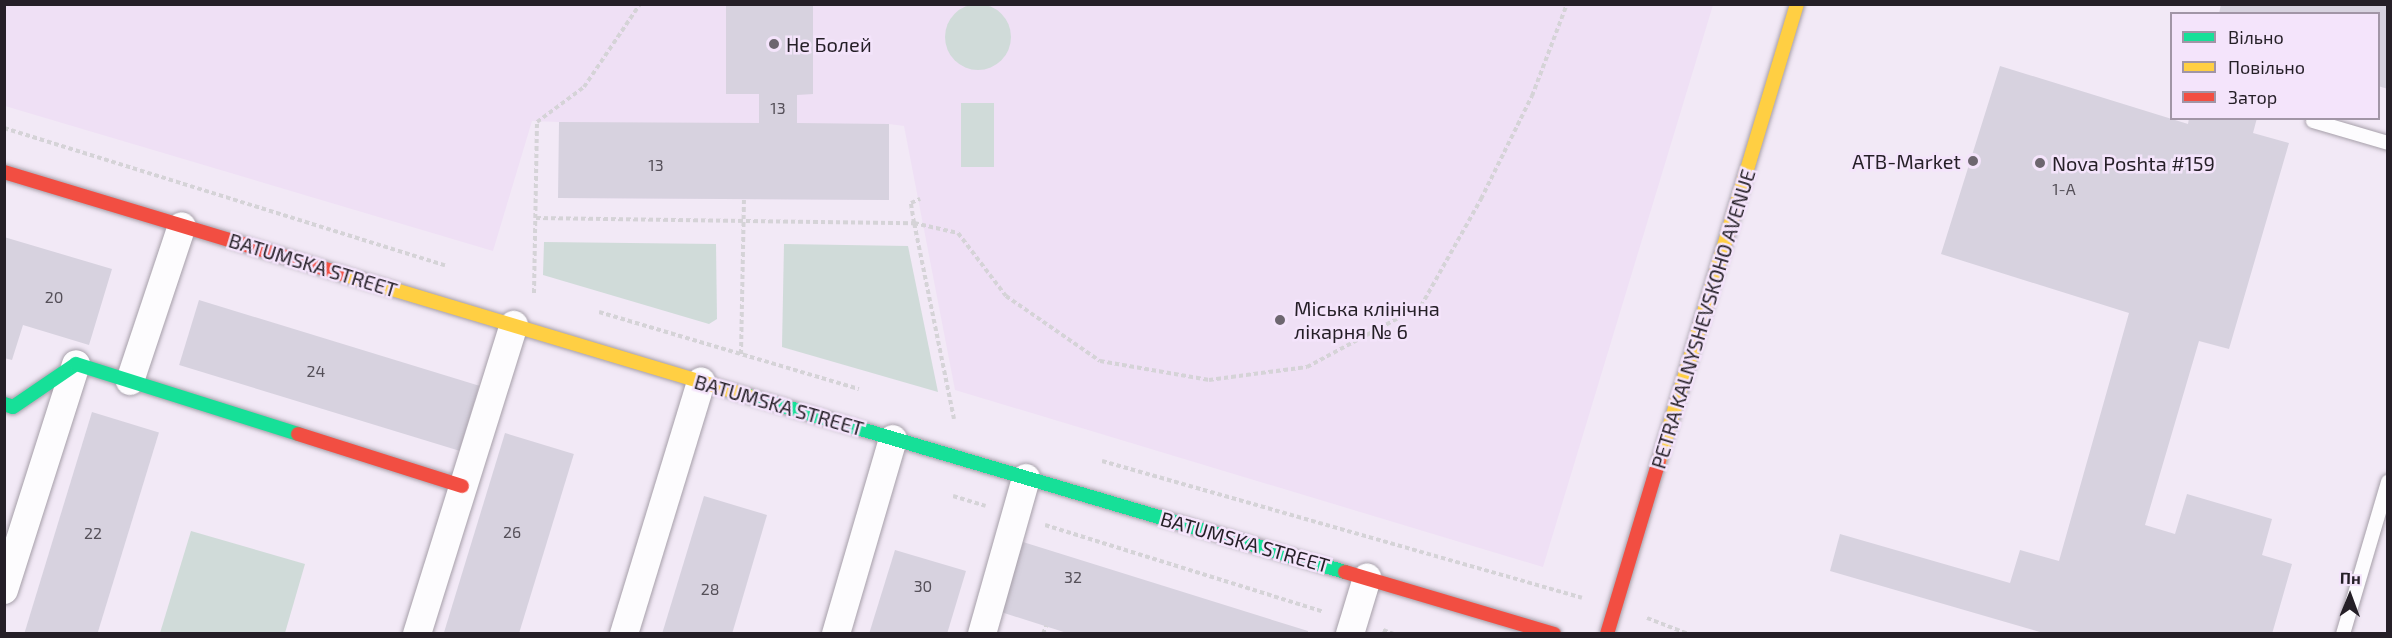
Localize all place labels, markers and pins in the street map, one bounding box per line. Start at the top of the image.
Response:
place label: Не Болей [786,32,872,56]
marker: Не Болей [767,37,781,51]
place label: ATB-Market [1852,149,1961,173]
place label: Nova Poshta #159 [2052,151,2215,175]
marker: ATB-Market [1966,154,1980,168]
marker: Nova Poshta #159 [2033,156,2047,170]
place label: Міська клінічна лікарня № 6 [1294,296,1440,343]
marker: Міська клінічна лікарня № 6 [1271,311,1289,329]

